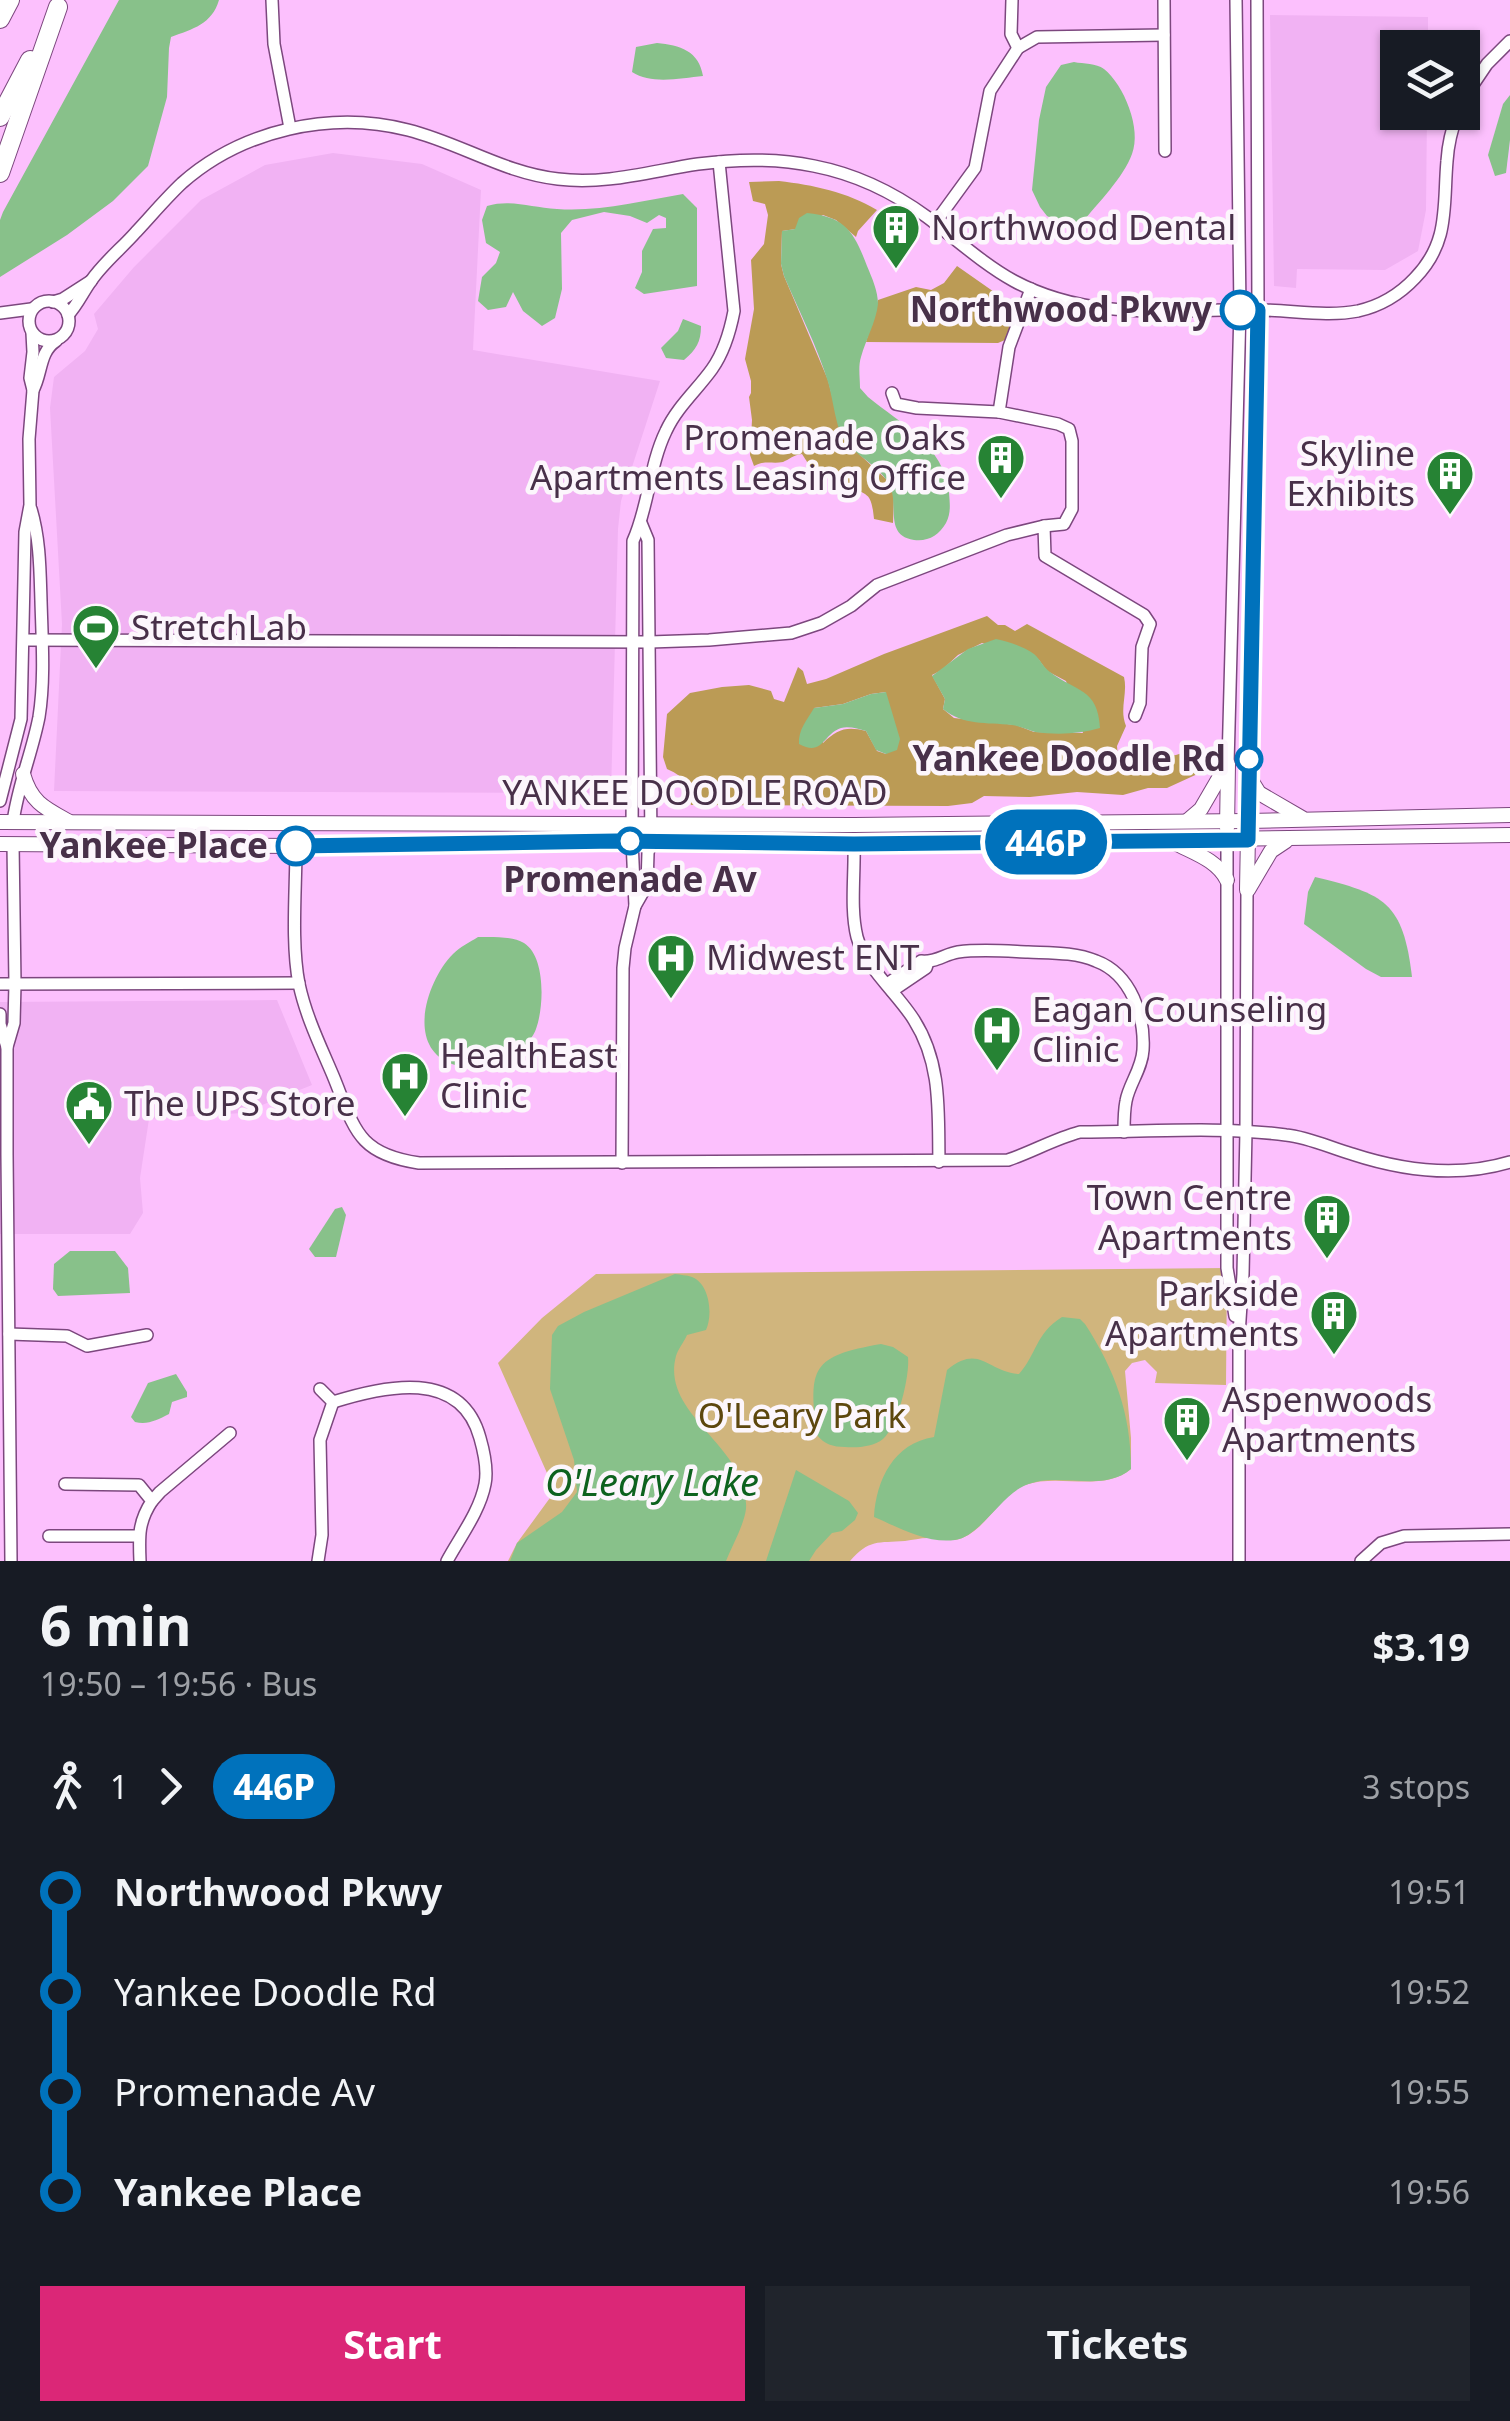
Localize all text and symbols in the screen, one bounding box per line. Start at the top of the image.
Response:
map controls [1380,30,1480,130]
button: layers [1380,30,1480,130]
building icon: Northwood Dental [870,202,922,270]
place label: Northwood Dental [931,203,1236,250]
place label: Northwood Pkwy [910,285,1212,332]
marker: Northwood Pkwy [1221,291,1259,329]
place label: Promenade Oaks Apartments Leasing Office [530,413,966,500]
place label: Skyline Exhibits [1286,429,1415,516]
building icon: Promenade Oaks Apartments Leasing Office [975,432,1027,500]
building icon: Skyline Exhibits [1424,448,1476,516]
sports icon: StretchLab [70,602,122,670]
place label: StretchLab [131,603,307,650]
place label: Yankee Doodle Rd [913,734,1226,781]
marker: Yankee Doodle Rd [1236,746,1262,772]
street label: YANKEE DOODLE ROAD [502,768,888,815]
line badge: 446P [976,810,1116,874]
text: 446P [1005,819,1087,866]
place label: Yankee Place [39,821,268,868]
marker: Yankee Place [277,827,315,865]
marker: Promenade Av [617,828,643,854]
place label: Promenade Av [503,855,757,902]
hospital icon: Midwest ENT [645,932,697,1000]
place label: Midwest ENT [706,933,920,980]
place label: Eagan Counseling Clinic [1032,985,1327,1072]
hospital icon: Eagan Counseling Clinic [971,1004,1023,1072]
place label: HealthEast Clinic [440,1031,617,1118]
hospital icon: HealthEast Clinic [379,1050,431,1118]
public building icon: The UPS Store [63,1078,115,1146]
place label: The UPS Store [124,1079,356,1126]
place label: Town Centre Apartments [1087,1173,1292,1260]
building icon: Town Centre Apartments [1301,1192,1353,1260]
place label: Parkside Apartments [1105,1269,1299,1356]
building icon: Parkside Apartments [1308,1288,1360,1356]
place label: Aspenwoods Apartments [1222,1375,1432,1462]
park label: O'Leary Park [698,1391,906,1438]
building icon: Aspenwoods Apartments [1161,1394,1213,1462]
water label: O'Leary Lake [545,1455,759,1507]
text: 6 min [40,1587,192,1662]
text: $3.19 [1372,1620,1470,1672]
text: 19:50 – 19:56 · Bus [40,1662,317,1705]
icon: walk [40,1759,95,1814]
icon: forward [143,1759,198,1814]
text: 446P [233,1763,315,1810]
text: 1 [110,1765,128,1808]
text: 3 stops [1362,1765,1470,1808]
text: Northwood Pkwy [114,1865,442,1917]
text: 19:51 [1388,1870,1470,1913]
text: Yankee Doodle Rd [114,1965,437,2017]
text: 19:52 [1388,1970,1470,2013]
text: Promenade Av [114,2065,375,2117]
text: 19:55 [1388,2070,1470,2113]
text: Yankee Place [114,2165,362,2217]
text: 19:56 [1388,2170,1470,2213]
button: Start [40,2286,745,2401]
button: Tickets [765,2286,1470,2401]

